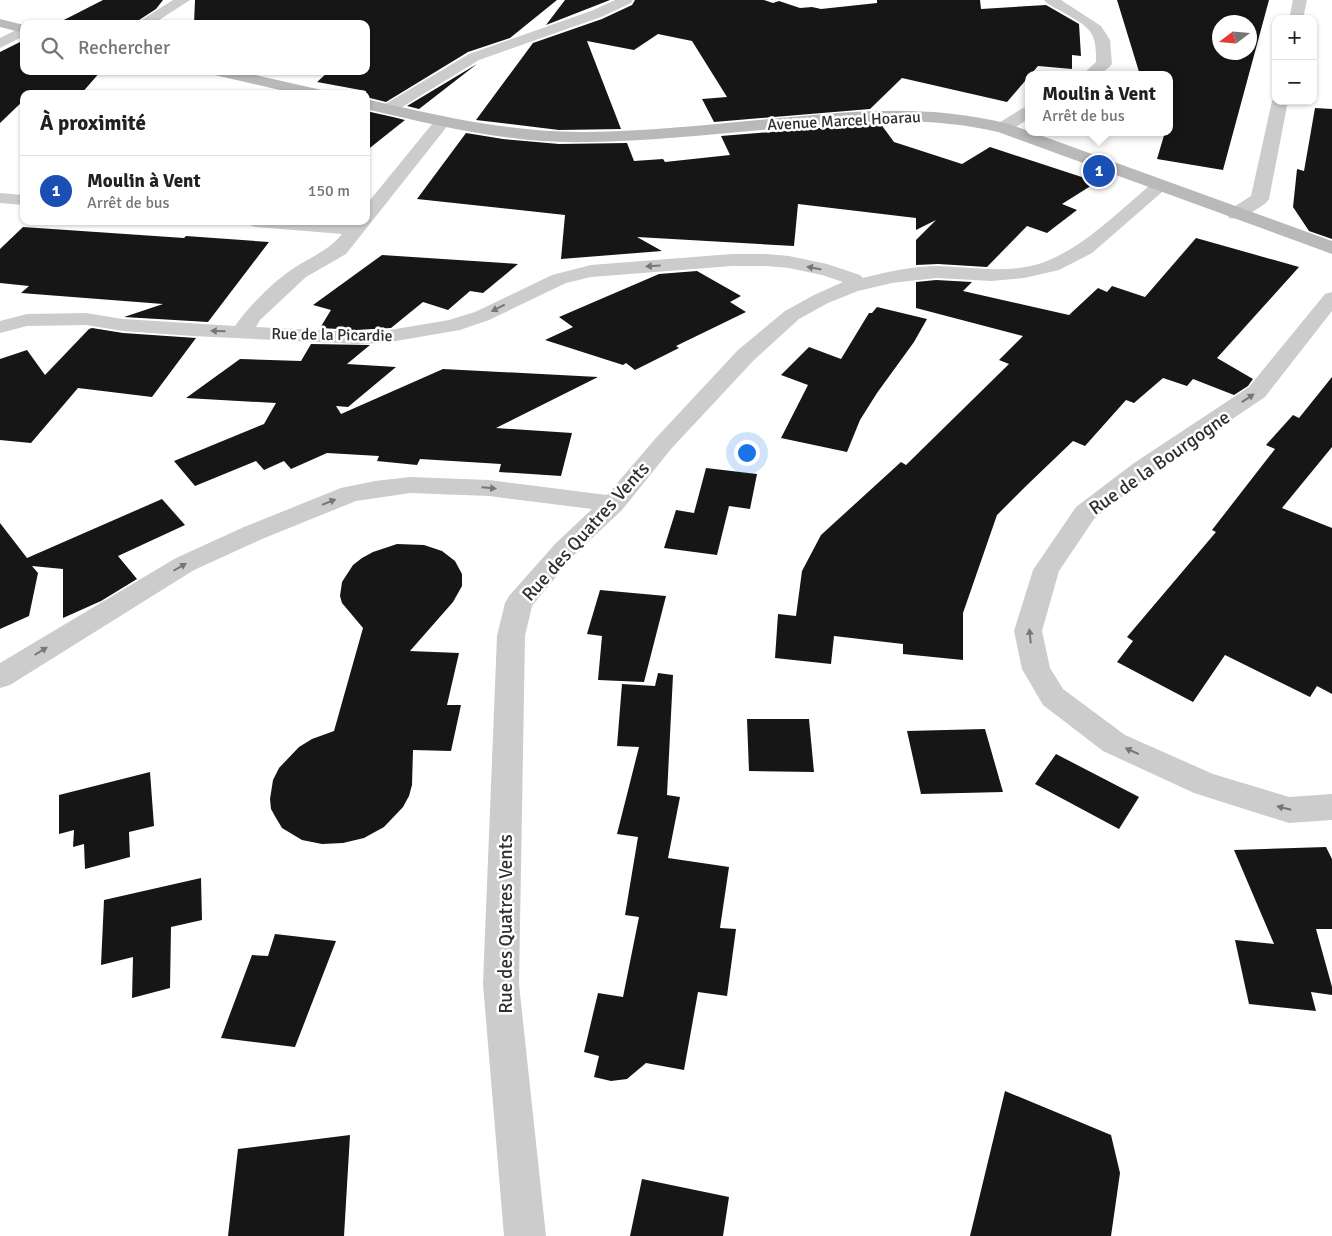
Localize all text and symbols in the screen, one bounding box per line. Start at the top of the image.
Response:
north arrow [1212,15,1257,60]
map controls [1272,15,1317,105]
button: + [1272,15,1317,60]
search box [20,20,370,75]
icon: search [38,34,66,62]
text: Rechercher [78,36,170,60]
button: − [1272,60,1317,105]
popup [1025,71,1173,136]
text: Moulin à Vent [1042,82,1156,106]
text: Arrêt de bus [1042,106,1125,126]
street label: Avenue Marcel Hoarau [767,107,921,135]
text: À proximité [40,110,146,136]
pin: 1 [1083,152,1115,190]
text: Moulin à Vent [87,169,201,193]
text: 1 [52,181,60,201]
text: 150 m [308,181,350,201]
text: Arrêt de bus [87,193,170,213]
one-way arrow [645,263,661,271]
one-way arrow [806,263,822,271]
one-way arrow [491,304,505,312]
street label: Rue de la Picardie [271,324,393,346]
one-way arrow [209,327,225,335]
one-way arrow [1241,394,1255,403]
street label: Rue de la Bourgogne [1084,405,1235,520]
your location [734,440,760,466]
street label: Rue des Quatres Vents [517,457,655,606]
one-way arrow [481,485,497,493]
one-way arrow [322,498,336,506]
one-way arrow [174,563,187,572]
one-way arrow [1026,628,1034,644]
one-way arrow [34,646,47,656]
one-way arrow [1125,747,1139,755]
one-way arrow [1276,804,1291,812]
street label: Rue des Quatres Vents [494,834,518,1014]

